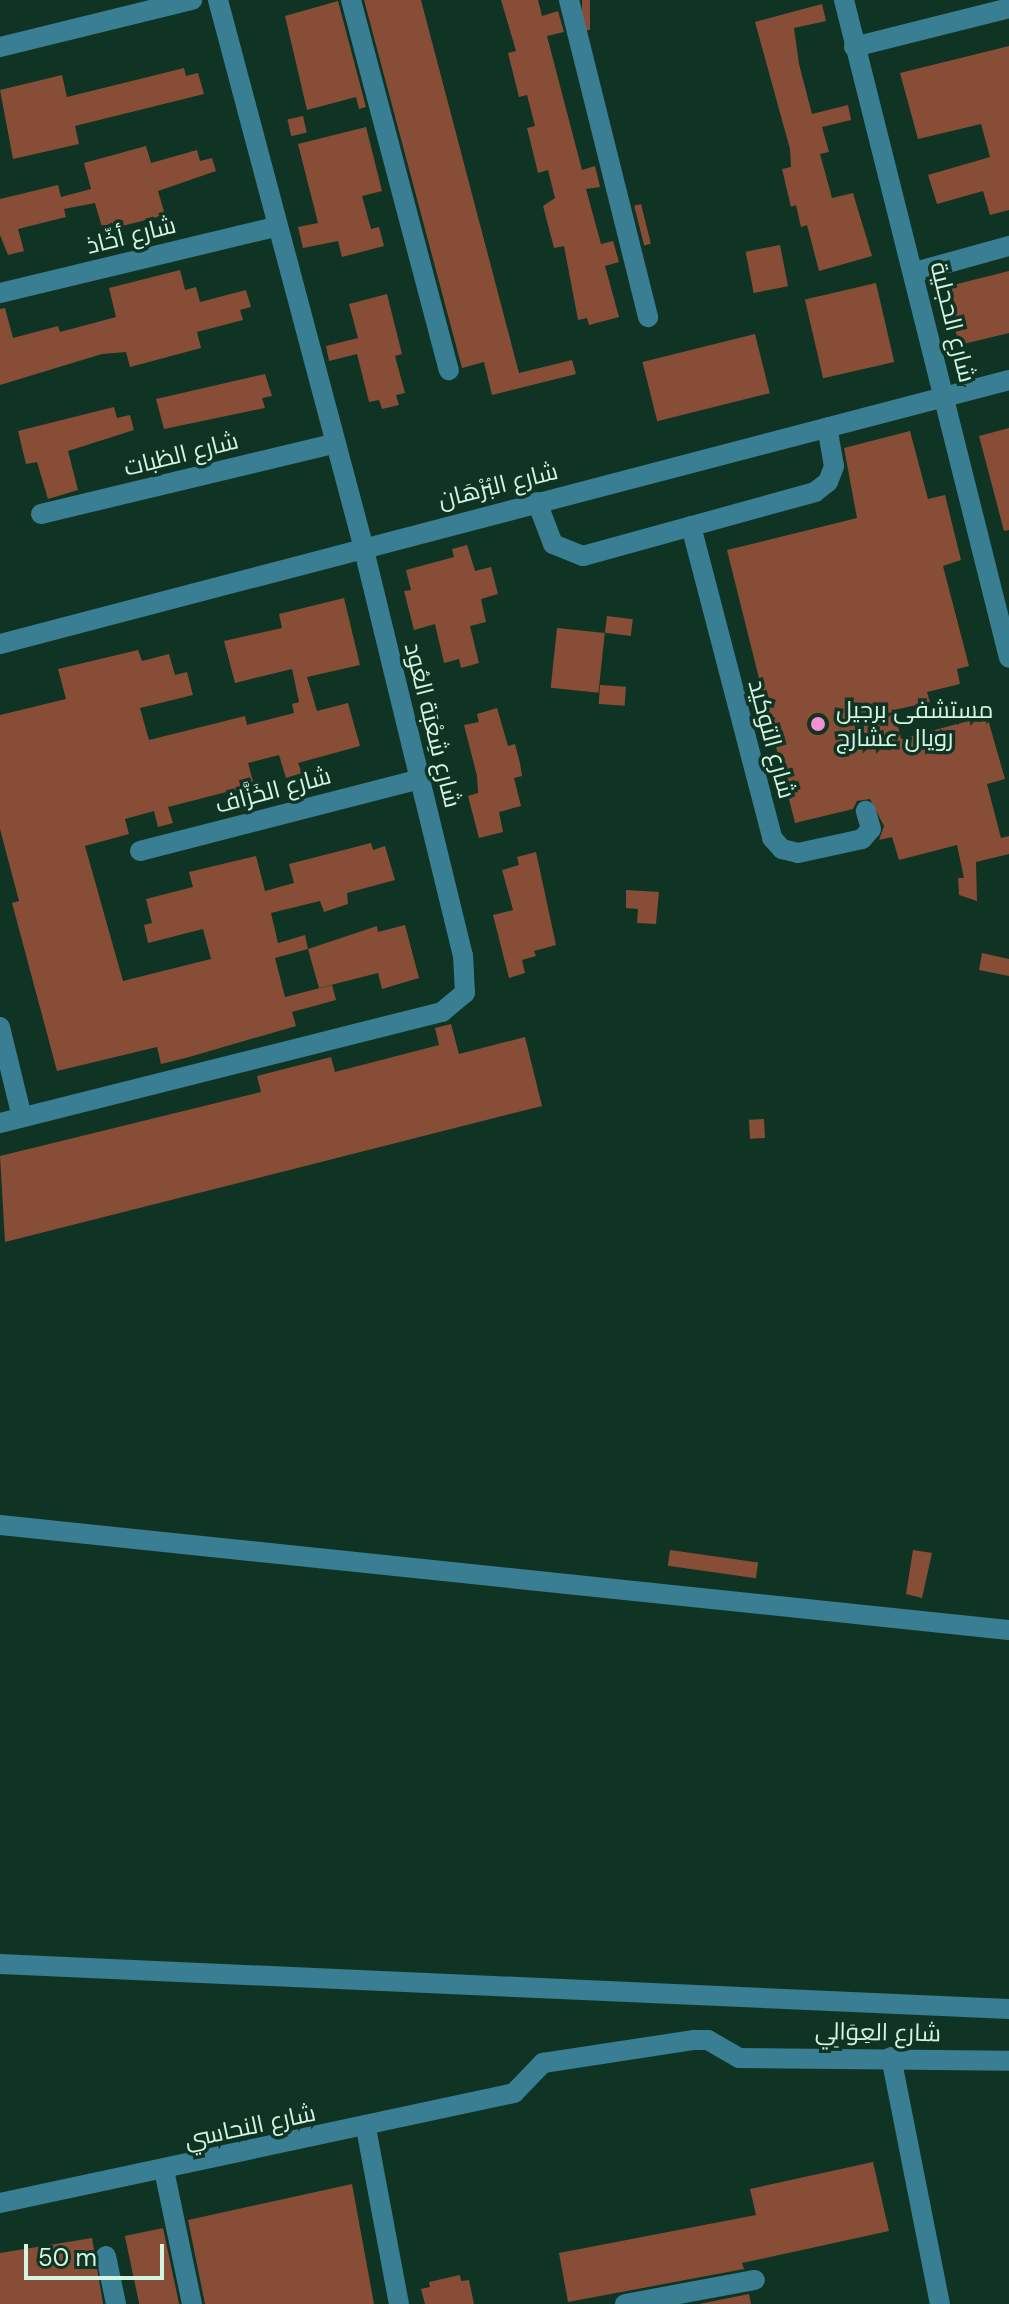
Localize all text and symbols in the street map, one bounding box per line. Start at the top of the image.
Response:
street label: شارع أخّاذ [83,210,179,260]
street label: شارع الحجلية [924,259,982,385]
street label: شارع الظبات [121,426,241,482]
street label: شارع البُرْهَان [435,456,561,514]
street label: شارع شِعْبَة العُود [399,639,467,811]
street label: شارع التوكيد [742,676,802,802]
place label: مستشفى برجيل رويال عشارج [836,696,993,752]
marker: مستشفى برجيل رويال عشارج [807,713,829,735]
street label: شارع الخَزَّاف [212,761,334,819]
street label: شارع العِوَالِي [815,2017,941,2047]
street label: شارع النحاسي [182,2098,318,2154]
scale bar [28,2228,168,2278]
text: 50 m [38,2242,97,2273]

